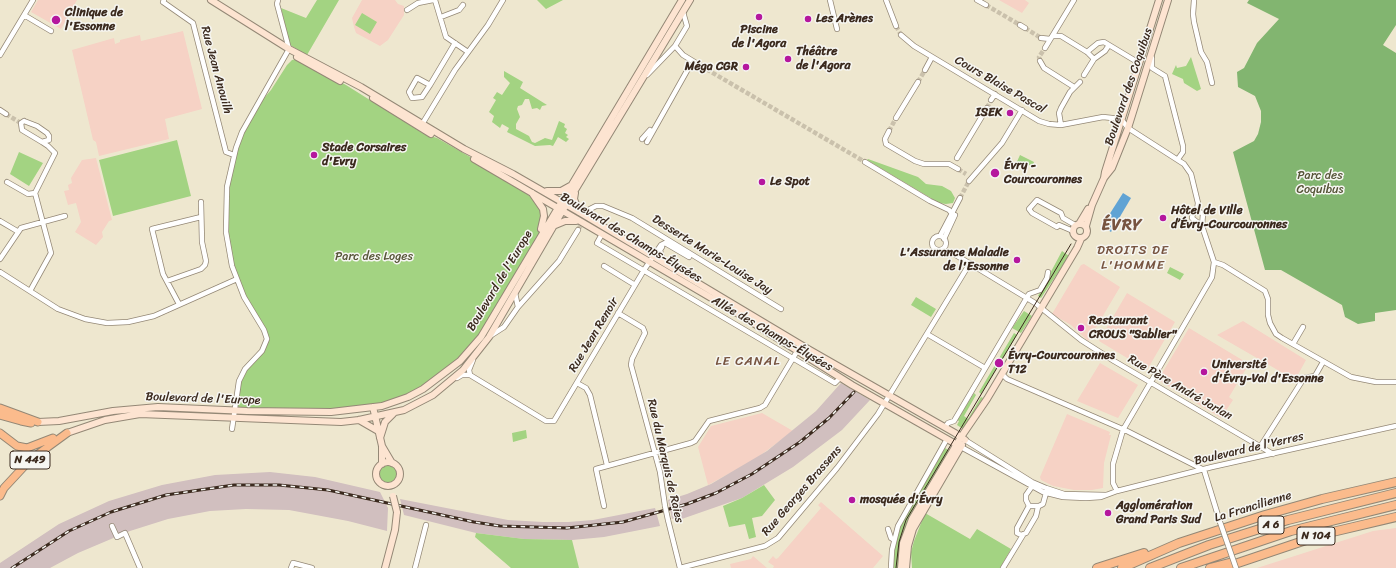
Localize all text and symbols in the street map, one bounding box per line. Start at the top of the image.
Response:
place label: Clinique de l'Essonne [65,6,123,34]
marker: Piscine de l'Agora [754,12,764,22]
place label: Les Arènes [816,12,873,26]
marker: Clinique de l'Essonne [50,14,62,26]
marker: Les Arènes [803,14,813,24]
place label: Piscine de l'Agora [732,23,786,51]
street label: Rue Jean Anouilh [197,25,235,115]
street label: Boulevard des Coquibus [1102,26,1156,148]
place label: Théâtre de l'Agora [796,45,851,73]
street label: Cours Blaise Pascal [952,53,1048,117]
marker: Théâtre de l'Agora [783,54,793,64]
place label: Méga CGR [685,60,738,74]
marker: Méga CGR [741,62,751,72]
place label: ISEK [976,106,1002,120]
marker: ISEK [1005,108,1015,118]
place label: Stade Corsaires d'Evry [322,141,406,169]
marker: Stade Corsaires d'Evry [309,150,319,160]
place label: Évry - Courcouronnes [1004,159,1082,187]
marker: Évry - Courcouronnes [989,167,1001,179]
park label: Parc des Coquibus [1297,169,1343,197]
place label: Le Spot [770,175,810,189]
marker: Le Spot [757,177,767,187]
street label: Boulevard des Champs-Élysées [558,190,704,286]
place label: Hôtel de Ville d’Évry-Courcouronnes [1171,204,1287,232]
street label: Desserte Marie-Louise Jay [649,212,775,298]
marker: Hôtel de Ville d’Évry-Courcouronnes [1158,213,1168,223]
district label: ÉVRY [1102,216,1142,236]
street label: Boulevard de l'Europe [464,228,536,334]
district label: DROITS DE L'HOMME [1098,243,1168,274]
place label: L'Assurance Maladie de l'Essonne [900,246,1009,274]
park label: Parc des Loges [335,250,413,264]
marker: L'Assurance Maladie de l'Essonne [1012,255,1022,265]
street label: Allée des Champs-Élysées [709,293,835,375]
street label: Rue Jean Renoir [566,295,622,375]
place label: Restaurant CROUS "Sablier" [1089,314,1176,342]
marker: Restaurant CROUS "Sablier" [1076,323,1086,333]
place label: Évry-Courcouronnes T12 [1008,349,1115,377]
street label: Rue Père André Jarlan [1125,352,1235,424]
district label: LE CANAL [716,354,780,370]
marker: Évry-Courcouronnes T12 [993,357,1005,369]
place label: Université d'Évry-Val d'Essonne [1212,358,1324,386]
marker: Université d'Évry-Val d'Essonne [1199,367,1209,377]
street label: Boulevard de l'Europe [145,390,261,408]
street label: Rue du Marquis de Raies [644,398,686,524]
street label: Boulevard de l'Yerres [1193,429,1305,469]
street label: Rue Georges Brassens [759,443,845,539]
road number: N 449 [10,451,50,469]
street label: La Francilienne [1213,488,1293,526]
place label: mosquée d'Évry [860,493,942,507]
marker: mosquée d'Évry [847,495,857,505]
place label: Agglomération Grand Paris Sud [1116,499,1201,527]
marker: Agglomération Grand Paris Sud [1103,508,1113,518]
road number: A 6 [1258,516,1284,534]
road number: N 104 [1297,527,1335,545]

